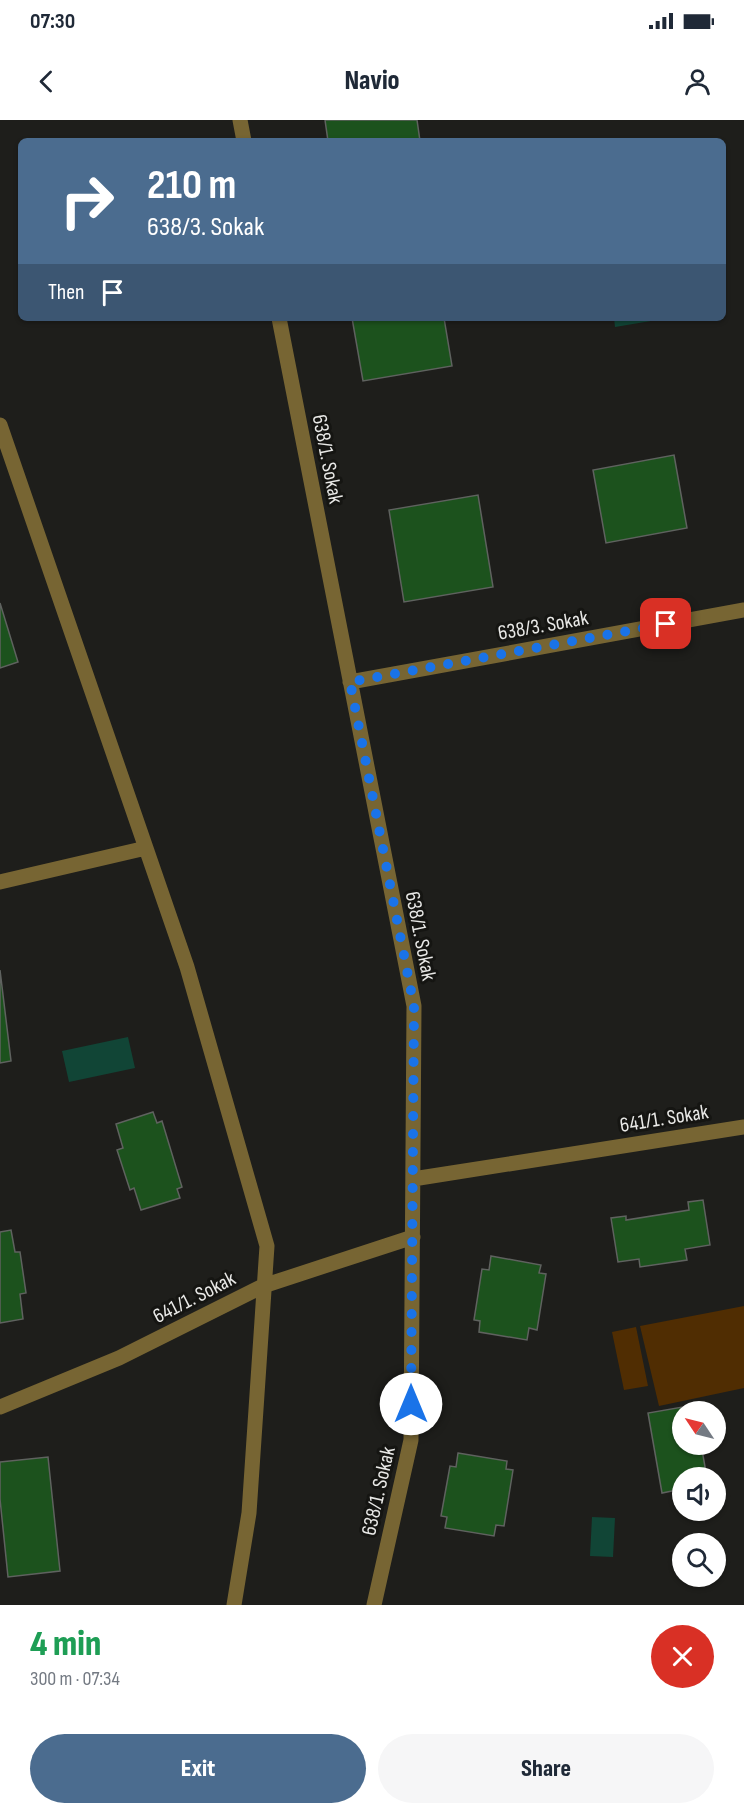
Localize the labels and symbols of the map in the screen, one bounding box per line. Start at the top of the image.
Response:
street label: 638/1. Sokak [307,412,348,506]
pin [640,598,691,649]
street label: 638/3. Sokak [496,605,590,646]
street label: 638/1. Sokak [400,889,441,983]
street label: 641/1. Sokak [618,1099,710,1138]
street label: 641/1. Sokak [149,1266,240,1329]
position arrow [379,1372,443,1436]
north arrow [672,1401,726,1455]
street label: 638/1. Sokak [356,1444,401,1538]

